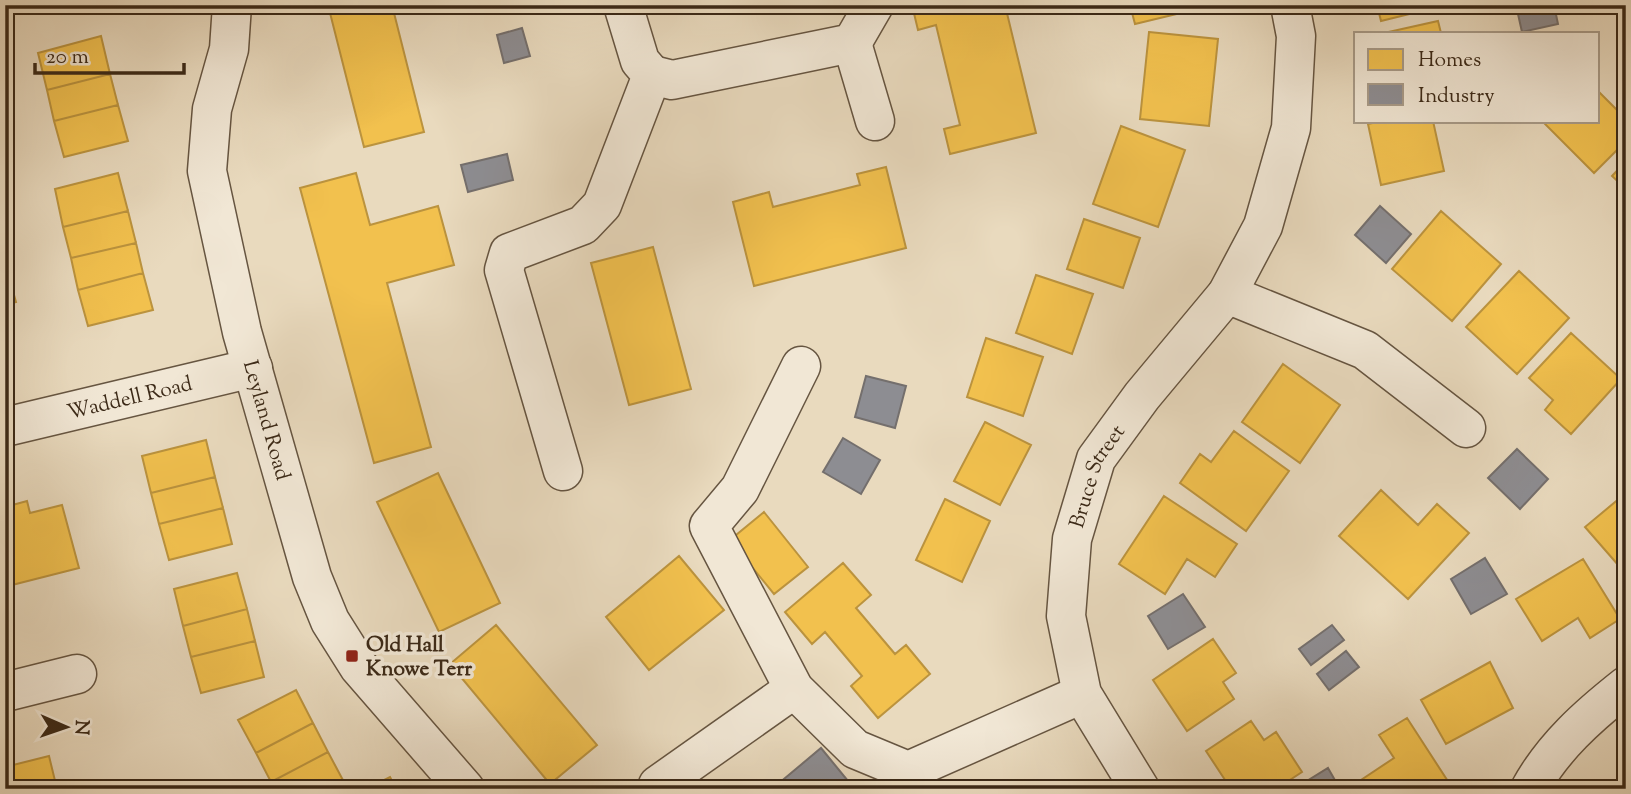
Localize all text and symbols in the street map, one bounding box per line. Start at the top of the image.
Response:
scale bar [35,32,184,76]
legend [1354,32,1600,122]
text: 20 m [46,43,89,73]
text: Homes [1418,46,1481,76]
text: Industry [1418,82,1495,112]
street label: Leyland Road [234,357,297,484]
street label: Waddell Road [64,370,196,429]
street label: Bruce Street [1063,419,1133,532]
place label: Old Hall Knowe Terr [366,631,472,685]
marker: Old Hall Knowe Terr [344,648,360,664]
north arrow [32,692,102,762]
text: N [67,719,94,736]

